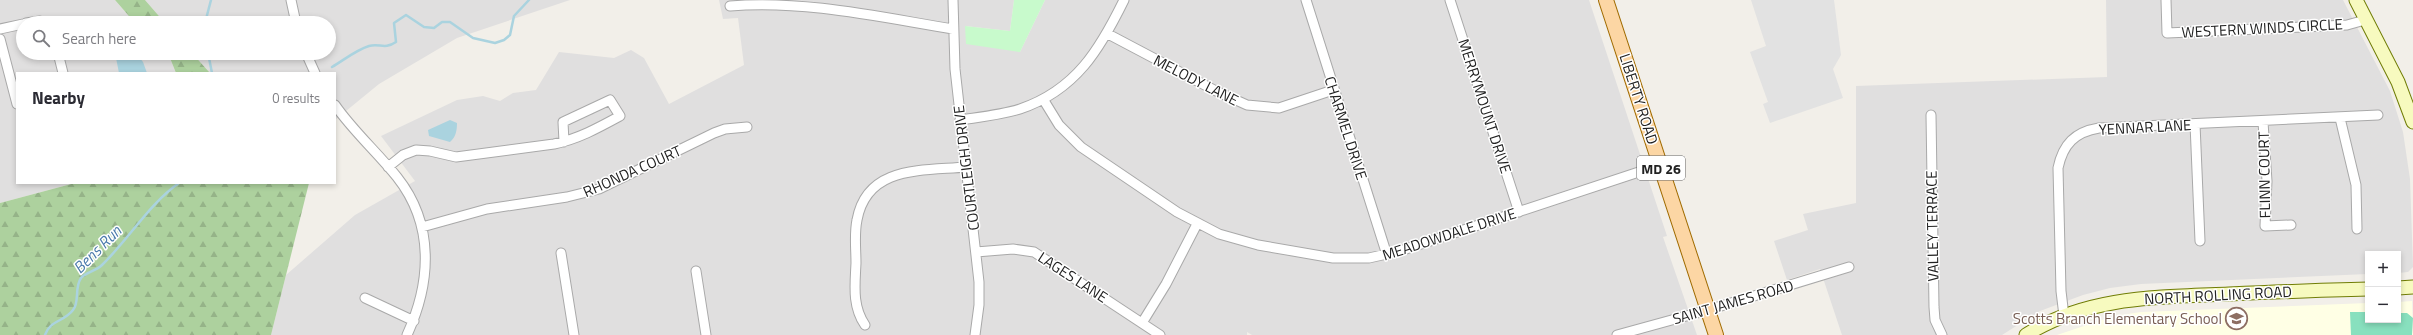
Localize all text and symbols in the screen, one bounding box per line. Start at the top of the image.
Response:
street label: WESTERN WINDS CIRCLE [2181,12,2343,44]
search box [16,16,336,60]
icon: search [30,27,52,49]
text: Search here [62,27,136,50]
street label: MERRYMOUNT DRIVE [1452,36,1518,176]
street label: MELODY LANE [1149,49,1243,111]
street label: LIBERTY ROAD [1613,51,1665,147]
street label: CHARMEL DRIVE [1318,73,1374,183]
text: Nearby [32,85,85,111]
text: 0 results [272,88,320,108]
street label: COURTLEIGH DRIVE [947,104,985,232]
street label: YENNAR LANE [2098,113,2192,141]
street label: FLINN COURT [2252,131,2276,219]
street label: RHONDA COURT [579,139,685,203]
road number: MD 26 [1637,156,1685,180]
street label: VALLEY TERRACE [1920,170,1944,282]
street label: MEADOWDALE DRIVE [1379,202,1519,266]
water label: Bens Run [67,219,127,279]
street label: LAGES LANE [1033,246,1113,308]
map controls [2365,251,2401,323]
button: + [2365,251,2401,287]
street label: SAINT JAMES ROAD [1670,274,1796,330]
street label: NORTH ROLLING ROAD [2144,280,2292,310]
button: − [2365,287,2401,323]
school or university icon: Scotts Branch Elementary School [2224,305,2250,331]
place label: Scotts Branch Elementary School [2013,307,2222,330]

